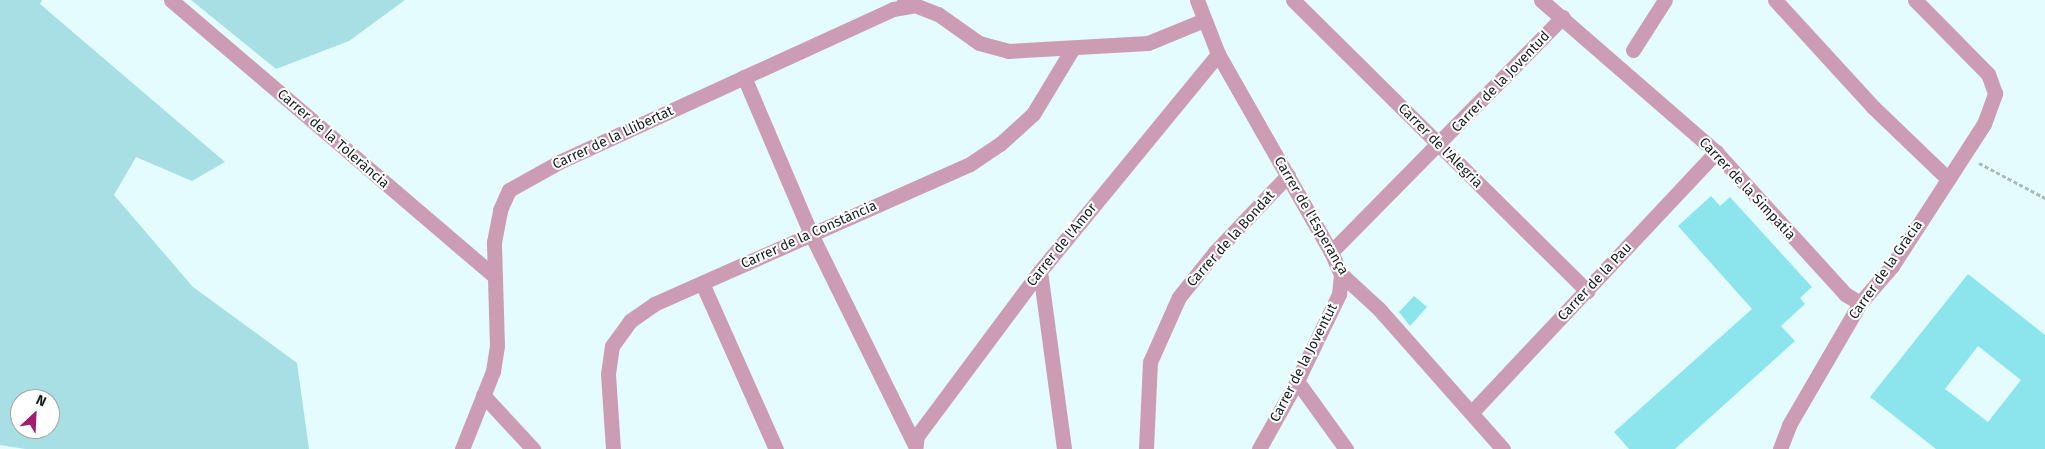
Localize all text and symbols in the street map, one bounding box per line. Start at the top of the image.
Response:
street label: Carrer de la Joventud [1448,28,1554,136]
street label: Carrer de la Tolerància [274,86,392,192]
street label: Carrer de l'Alegria [1394,100,1486,192]
street label: Carrer de la Llibertat [550,103,676,173]
street label: Carrer de la Simpatia [1695,134,1799,244]
street label: Carrer de l'Esperança [1270,154,1352,278]
street label: Carrer de la Bondat [1183,188,1279,290]
street label: Carrer de la Constància [738,197,880,273]
street label: Carrer de l'Amor [1023,200,1101,290]
street label: Carrer de la Gràcia [1846,217,1926,323]
street label: Carrer de la Pau [1555,239,1635,325]
street label: Carrer de la Joventut [1267,301,1341,425]
north arrow [10,389,60,439]
text: N [33,391,49,411]

